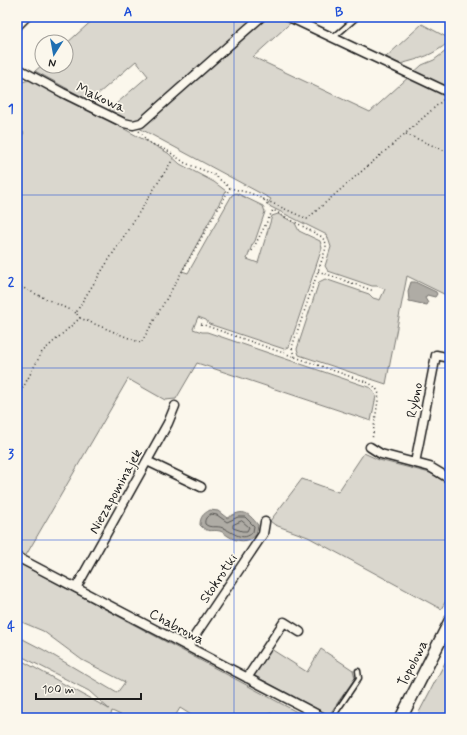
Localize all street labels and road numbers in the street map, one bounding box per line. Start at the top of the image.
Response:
street label: Makowa [73,79,129,117]
street label: Rybno [403,381,427,420]
street label: Niezapominajek [85,446,147,537]
street label: Stokrotki [196,550,242,607]
street label: Chabrowa [146,605,207,649]
street label: Topolowa [394,637,432,690]

